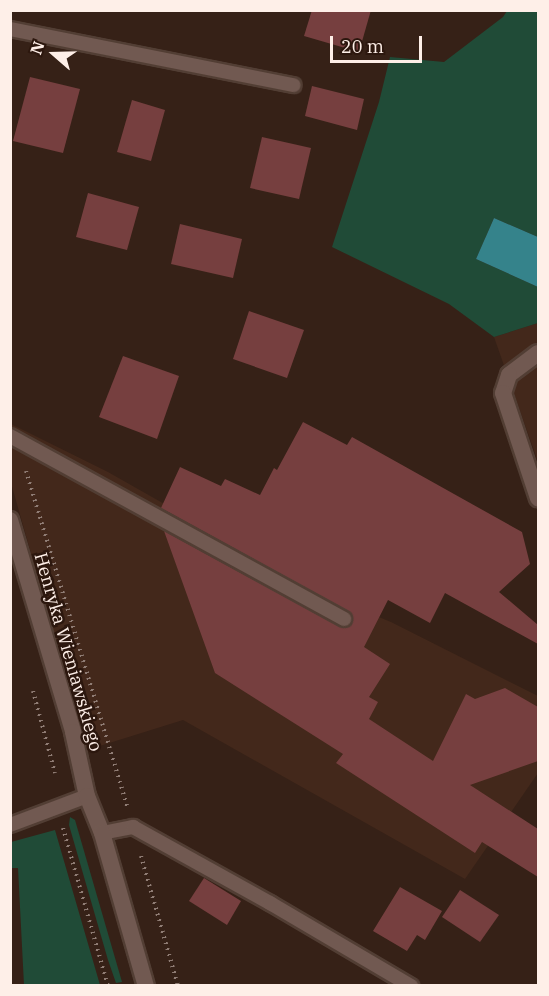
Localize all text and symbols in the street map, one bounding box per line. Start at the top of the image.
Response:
north arrow [24,24,84,84]
scale bar [333,24,424,62]
text: 20 m [341,35,384,58]
text: N [26,38,49,57]
street label: Henryka Wieniawskiego [29,550,107,754]

